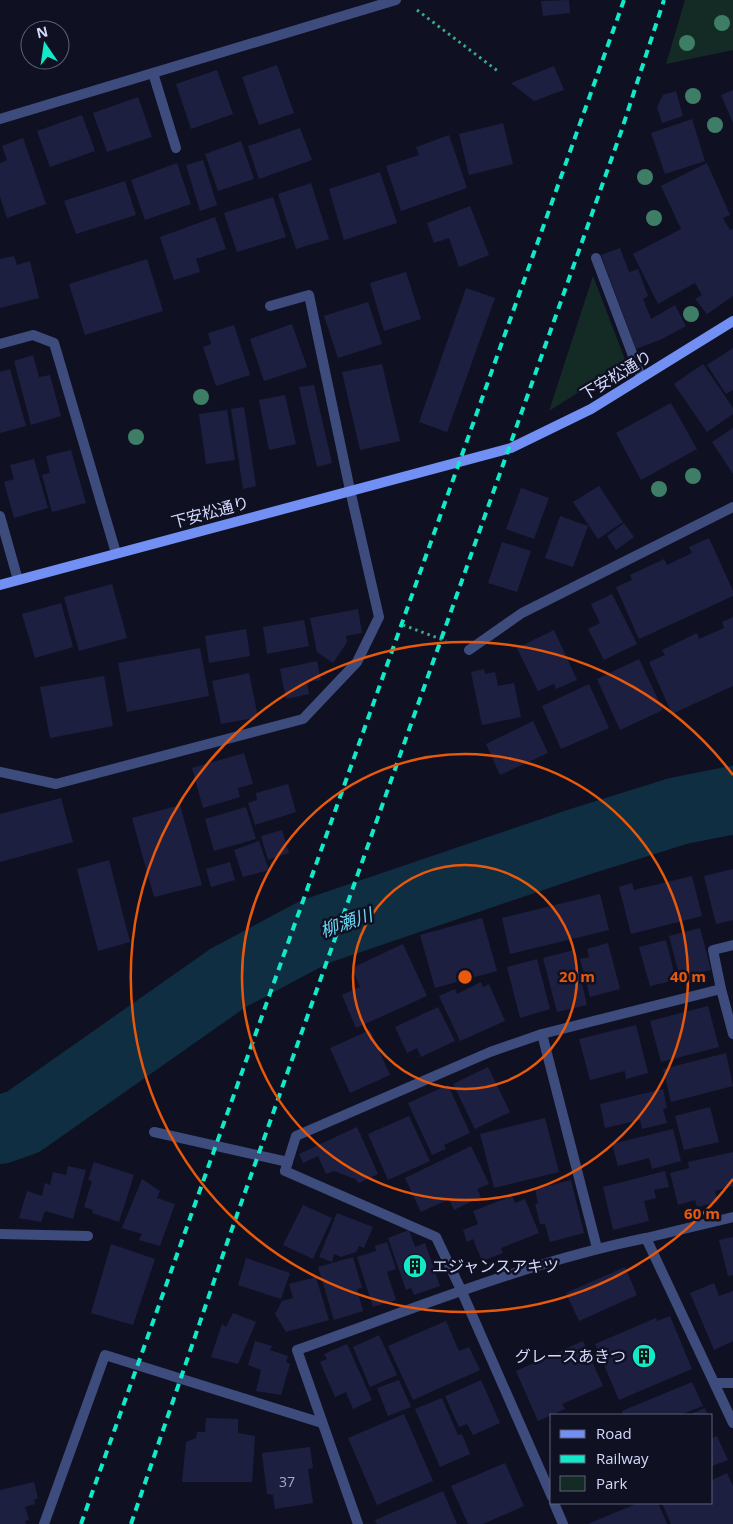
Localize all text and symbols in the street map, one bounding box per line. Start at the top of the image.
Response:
north arrow [20,20,70,70]
text: N [34,21,50,42]
street label: 下安松通り [576,345,656,405]
street label: 下安松通り [169,491,251,533]
water label: 柳瀬川 [317,901,377,942]
text: 20 m [559,966,595,986]
text: 40 m [670,966,706,986]
centre of rings [456,968,474,986]
text: 60 m [684,1203,720,1223]
building icon: エジャンスアキツ [402,1253,428,1279]
place label: エジャンスアキツ [432,1255,559,1277]
building icon: グレースあきつ [631,1343,657,1369]
place label: グレースあきつ [515,1345,626,1367]
legend [550,1414,713,1504]
text: Road [596,1423,632,1443]
text: Railway [596,1448,649,1468]
house number: 37 [279,1472,295,1491]
text: Park [596,1473,627,1493]

